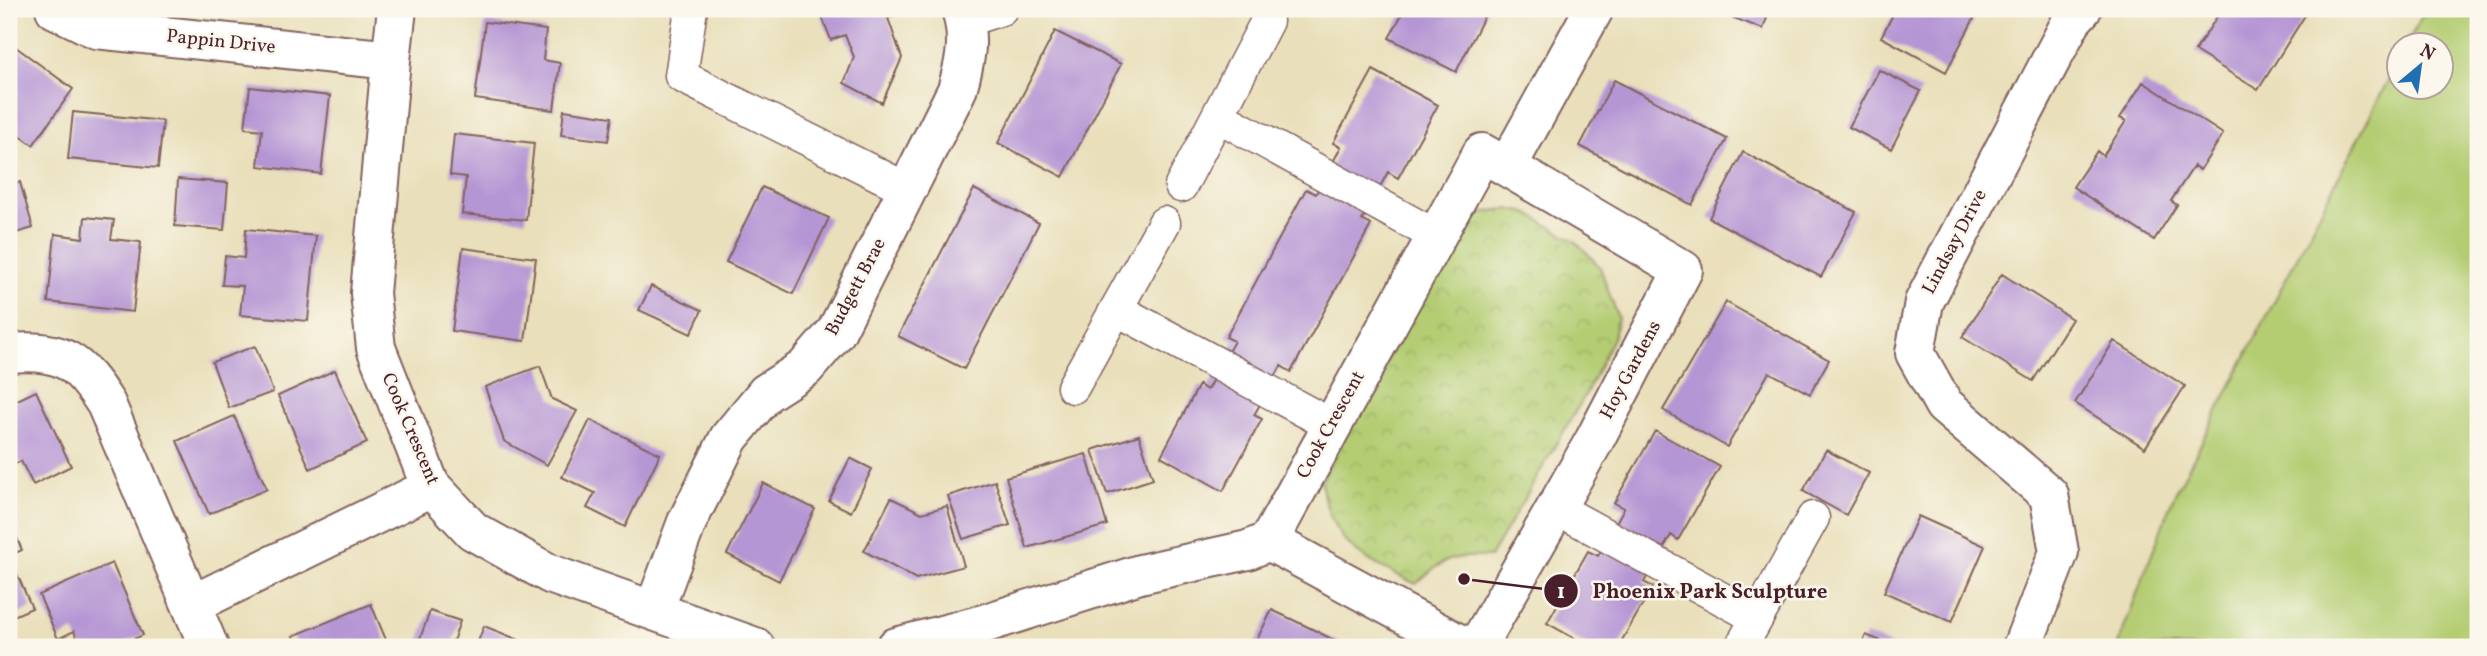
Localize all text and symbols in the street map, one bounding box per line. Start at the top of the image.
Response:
street label: Pappin Drive [165,23,277,61]
north arrow [2386,32,2456,102]
text: N [2415,38,2440,68]
street label: Lindsay Drive [1916,185,1994,299]
street label: Budgett Brae [819,234,893,340]
street label: Hoy Gardens [1594,316,1668,424]
street label: Cook Crescent [1291,366,1372,484]
street label: Cook Crescent [375,369,445,489]
callout: Phoenix Park Sculpture [1543,570,1841,612]
text: 1 [1557,578,1565,607]
text: Phoenix Park Sculpture [1593,578,1827,607]

